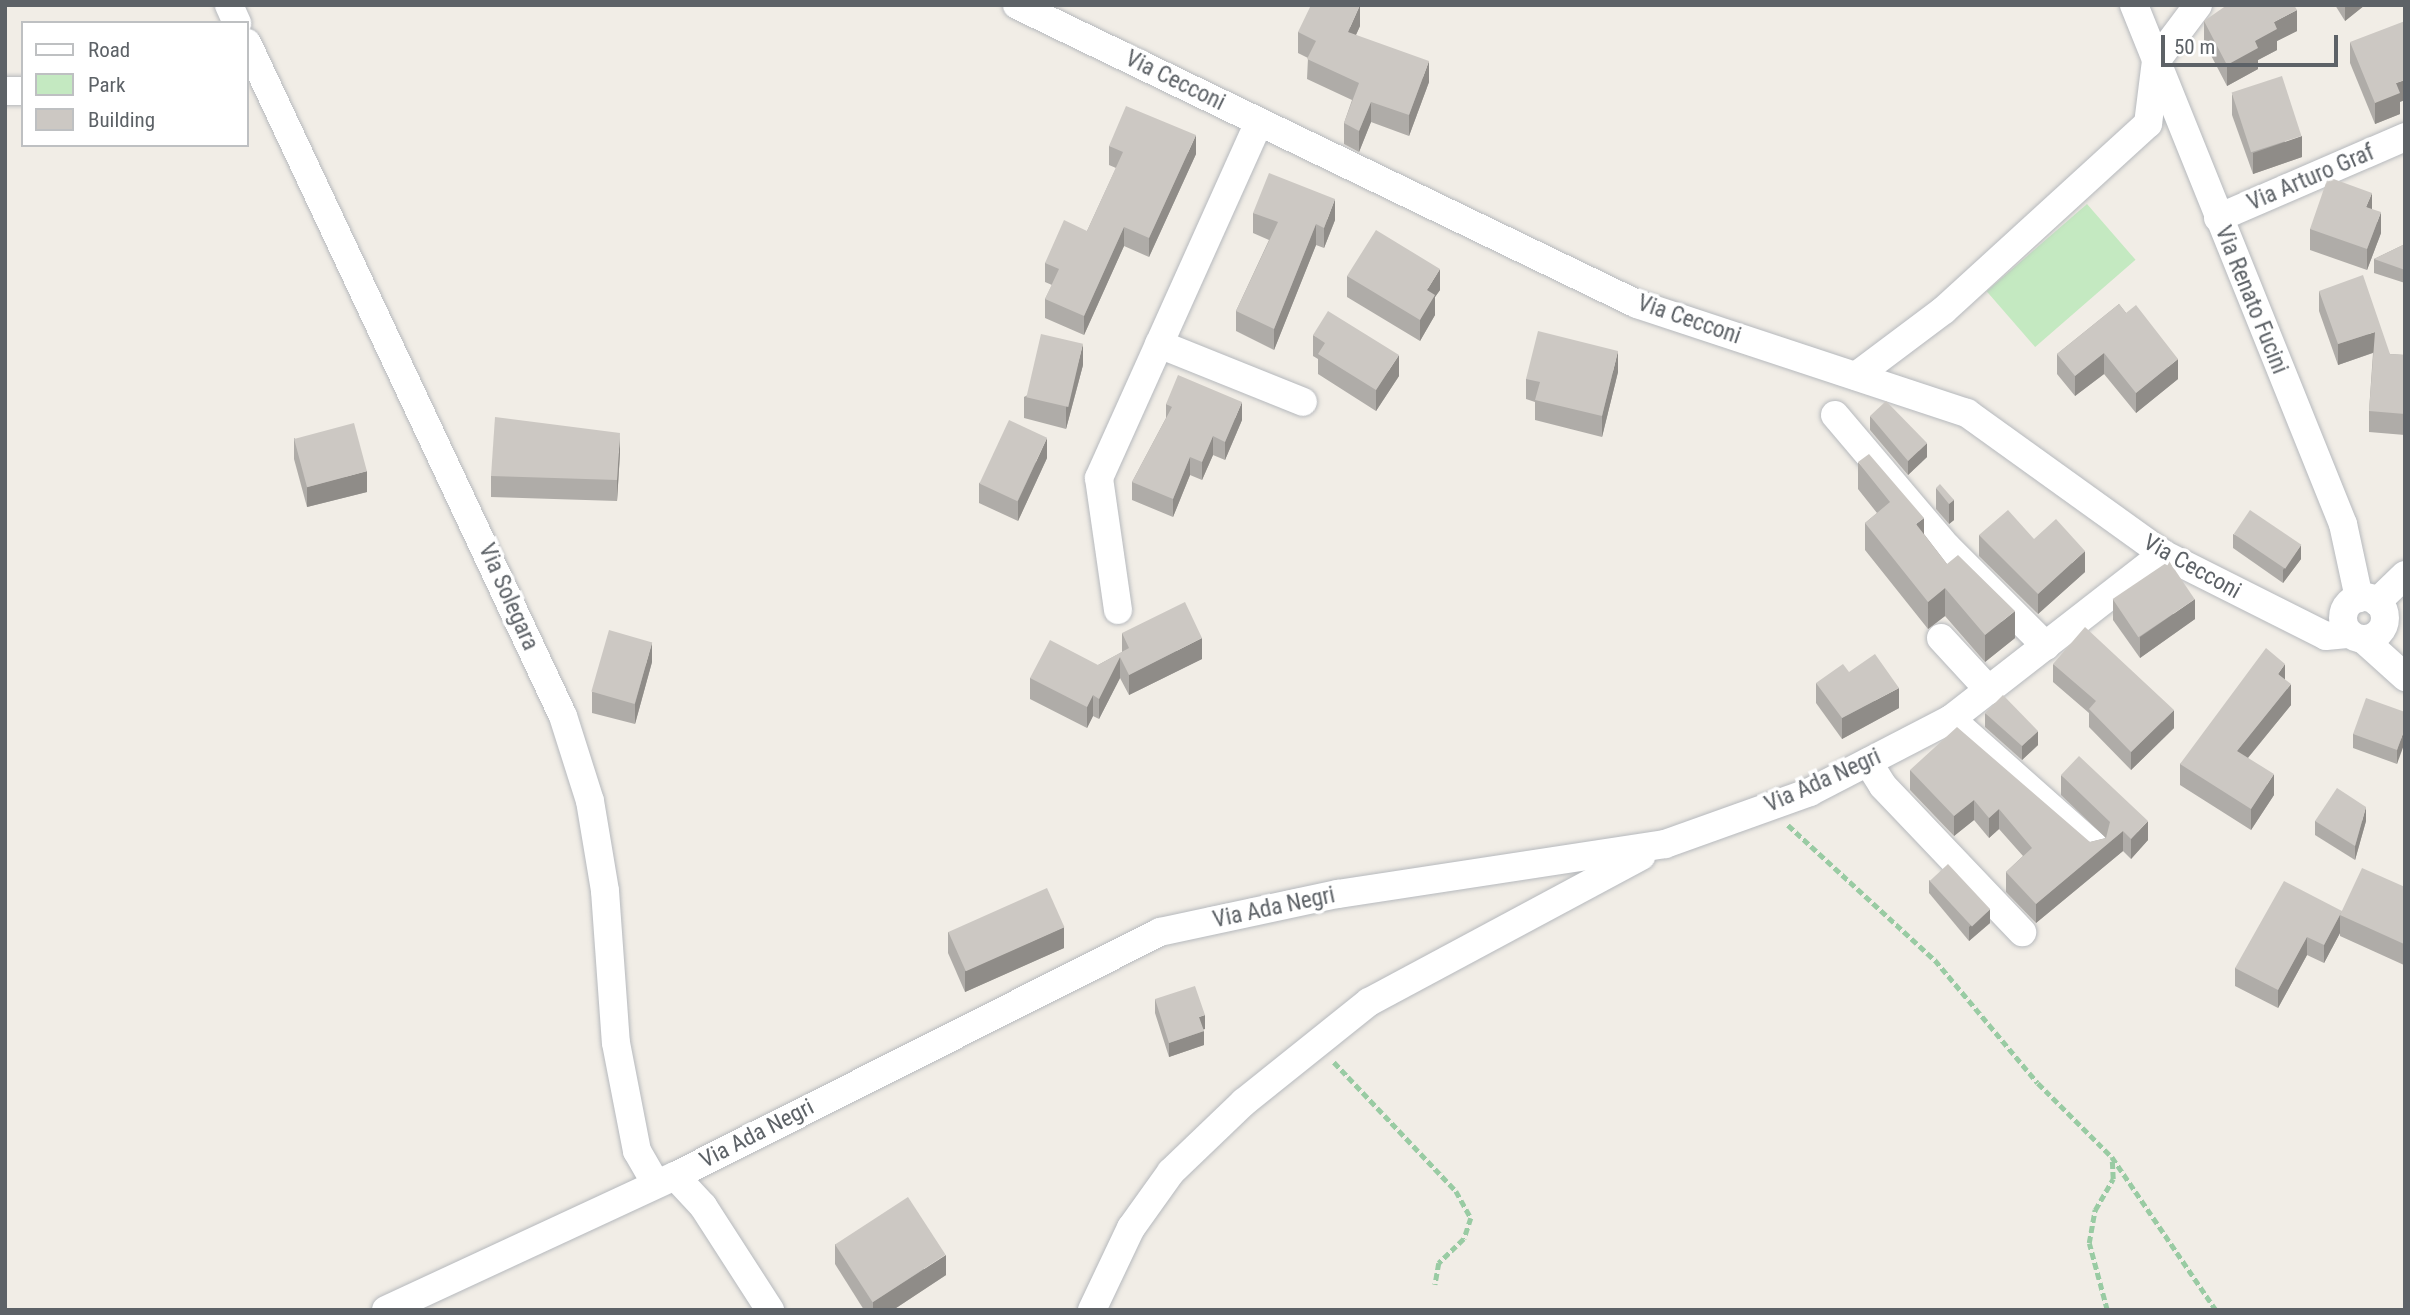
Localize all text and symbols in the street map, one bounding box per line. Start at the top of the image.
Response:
legend [21,21,248,147]
scale bar [2165,21,2342,65]
text: 50 m [2174,35,2215,59]
text: Road [88,38,130,62]
street label: Via Cecconi [1121,45,1229,117]
text: Park [88,73,125,97]
text: Building [88,108,155,132]
street label: Via Arturo Graf [2243,139,2379,217]
street label: Via Renato Fucini [2209,222,2293,378]
street label: Via Cecconi [1634,289,1744,351]
street label: Via Cecconi [2138,529,2246,605]
street label: Via Solegara [472,539,544,655]
street label: Via Ada Negri [1761,743,1885,819]
street label: Via Ada Negri [1210,882,1338,934]
street label: Via Ada Negri [695,1094,819,1174]

